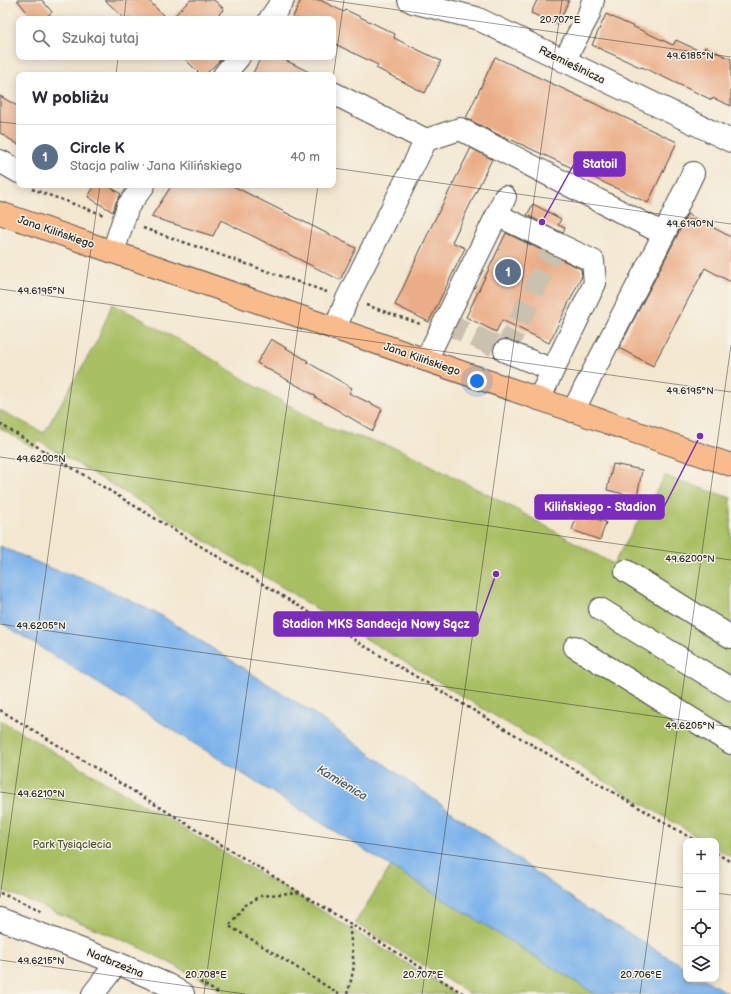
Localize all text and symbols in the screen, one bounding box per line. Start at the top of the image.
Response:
text: 20.707°E [540,14,581,26]
search box [16,16,336,60]
icon: search [30,27,52,49]
text: Szukaj tutaj [62,29,139,48]
street label: Rzemieślnicza [537,43,607,87]
text: 49.6185°N [666,50,714,62]
text: W pobliżu [32,88,109,108]
text: Circle K [70,139,125,158]
text: 1 [42,149,48,165]
text: 40 m [290,149,320,165]
callout: Statoil [574,152,625,176]
text: Statoil [583,157,617,172]
text: Stacja paliw · Jana Kilińskiego [70,158,242,174]
street label: Jana Kilińskiego [16,213,96,251]
text: 49.6190°N [666,218,714,230]
pin: 1 [495,257,521,287]
text: 49.6195°N [17,285,65,297]
street label: Jana Kilińskiego [382,340,462,378]
your location [467,371,487,391]
text: 49.6195°N [666,385,714,397]
text: 49.6200°N [16,453,66,465]
callout: Kilińskiego - Stadion [535,495,664,519]
text: Kilińskiego - Stadion [544,500,656,515]
text: 49.6200°N [665,553,715,565]
callout: Stadion MKS Sandecja Nowy Sącz [274,612,478,636]
text: Stadion MKS Sandecja Nowy Sącz [282,617,470,632]
text: 49.6205°N [16,620,66,632]
text: 49.6205°N [665,720,715,732]
water label: Kamienica [314,762,370,804]
text: 49.6210°N [17,788,65,800]
park label: Park Tysiąclecia [33,838,111,851]
map controls [683,838,719,982]
button: + [683,838,719,874]
button: − [683,874,719,910]
button: locate [683,910,719,946]
street label: Nadbrzeżna [85,946,145,980]
button: layers [683,946,719,982]
text: 49.6215°N [17,955,65,967]
text: 20.708°E [185,969,227,981]
text: 20.707°E [403,969,444,981]
text: 20.706°E [620,969,662,981]

